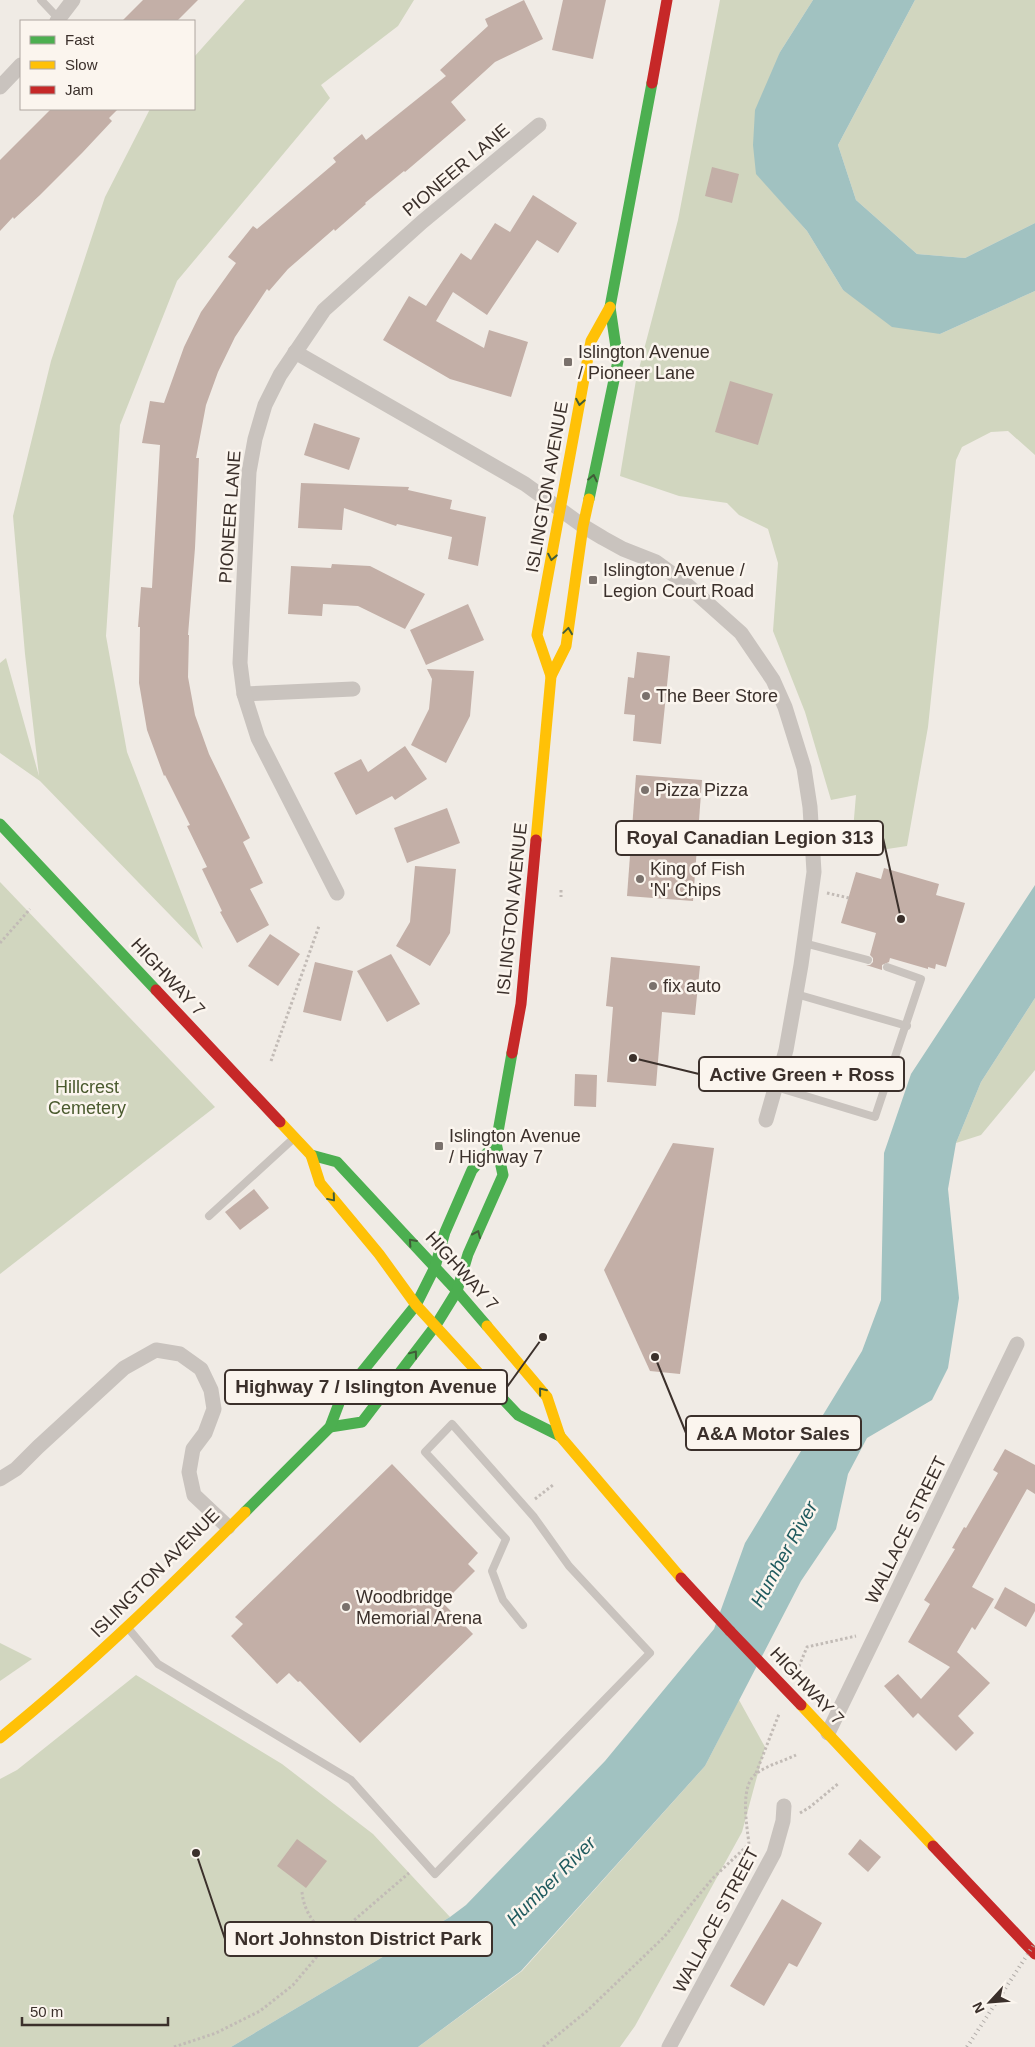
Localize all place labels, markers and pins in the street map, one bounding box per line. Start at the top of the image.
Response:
place label: Islington Avenue / Pioneer Lane [578,342,710,383]
marker: Islington Avenue / Pioneer Lane [562,356,574,368]
place label: Islington Avenue / Legion Court Road [603,560,754,601]
marker: Islington Avenue / Legion Court Road [587,574,599,586]
place label: The Beer Store [656,686,778,706]
marker: The Beer Store [640,690,652,702]
place label: Pizza Pizza [655,780,749,800]
marker: Pizza Pizza [639,784,651,796]
callout: Royal Canadian Legion 313 [616,821,883,855]
place label: King of Fish 'N' Chips [650,859,745,900]
marker: King of Fish 'N' Chips [634,873,646,885]
place label: fix auto [663,976,721,996]
marker: fix auto [647,980,659,992]
callout: Active Green + Ross [699,1057,904,1091]
place label: Islington Avenue / Highway 7 [449,1126,581,1167]
marker: Islington Avenue / Highway 7 [433,1140,445,1152]
callout: Highway 7 / Islington Avenue [225,1370,507,1404]
callout: A&A Motor Sales [686,1416,861,1450]
place label: Woodbridge Memorial Arena [356,1587,483,1628]
marker: Woodbridge Memorial Arena [340,1601,352,1613]
callout: Nort Johnston District Park [225,1922,492,1956]

